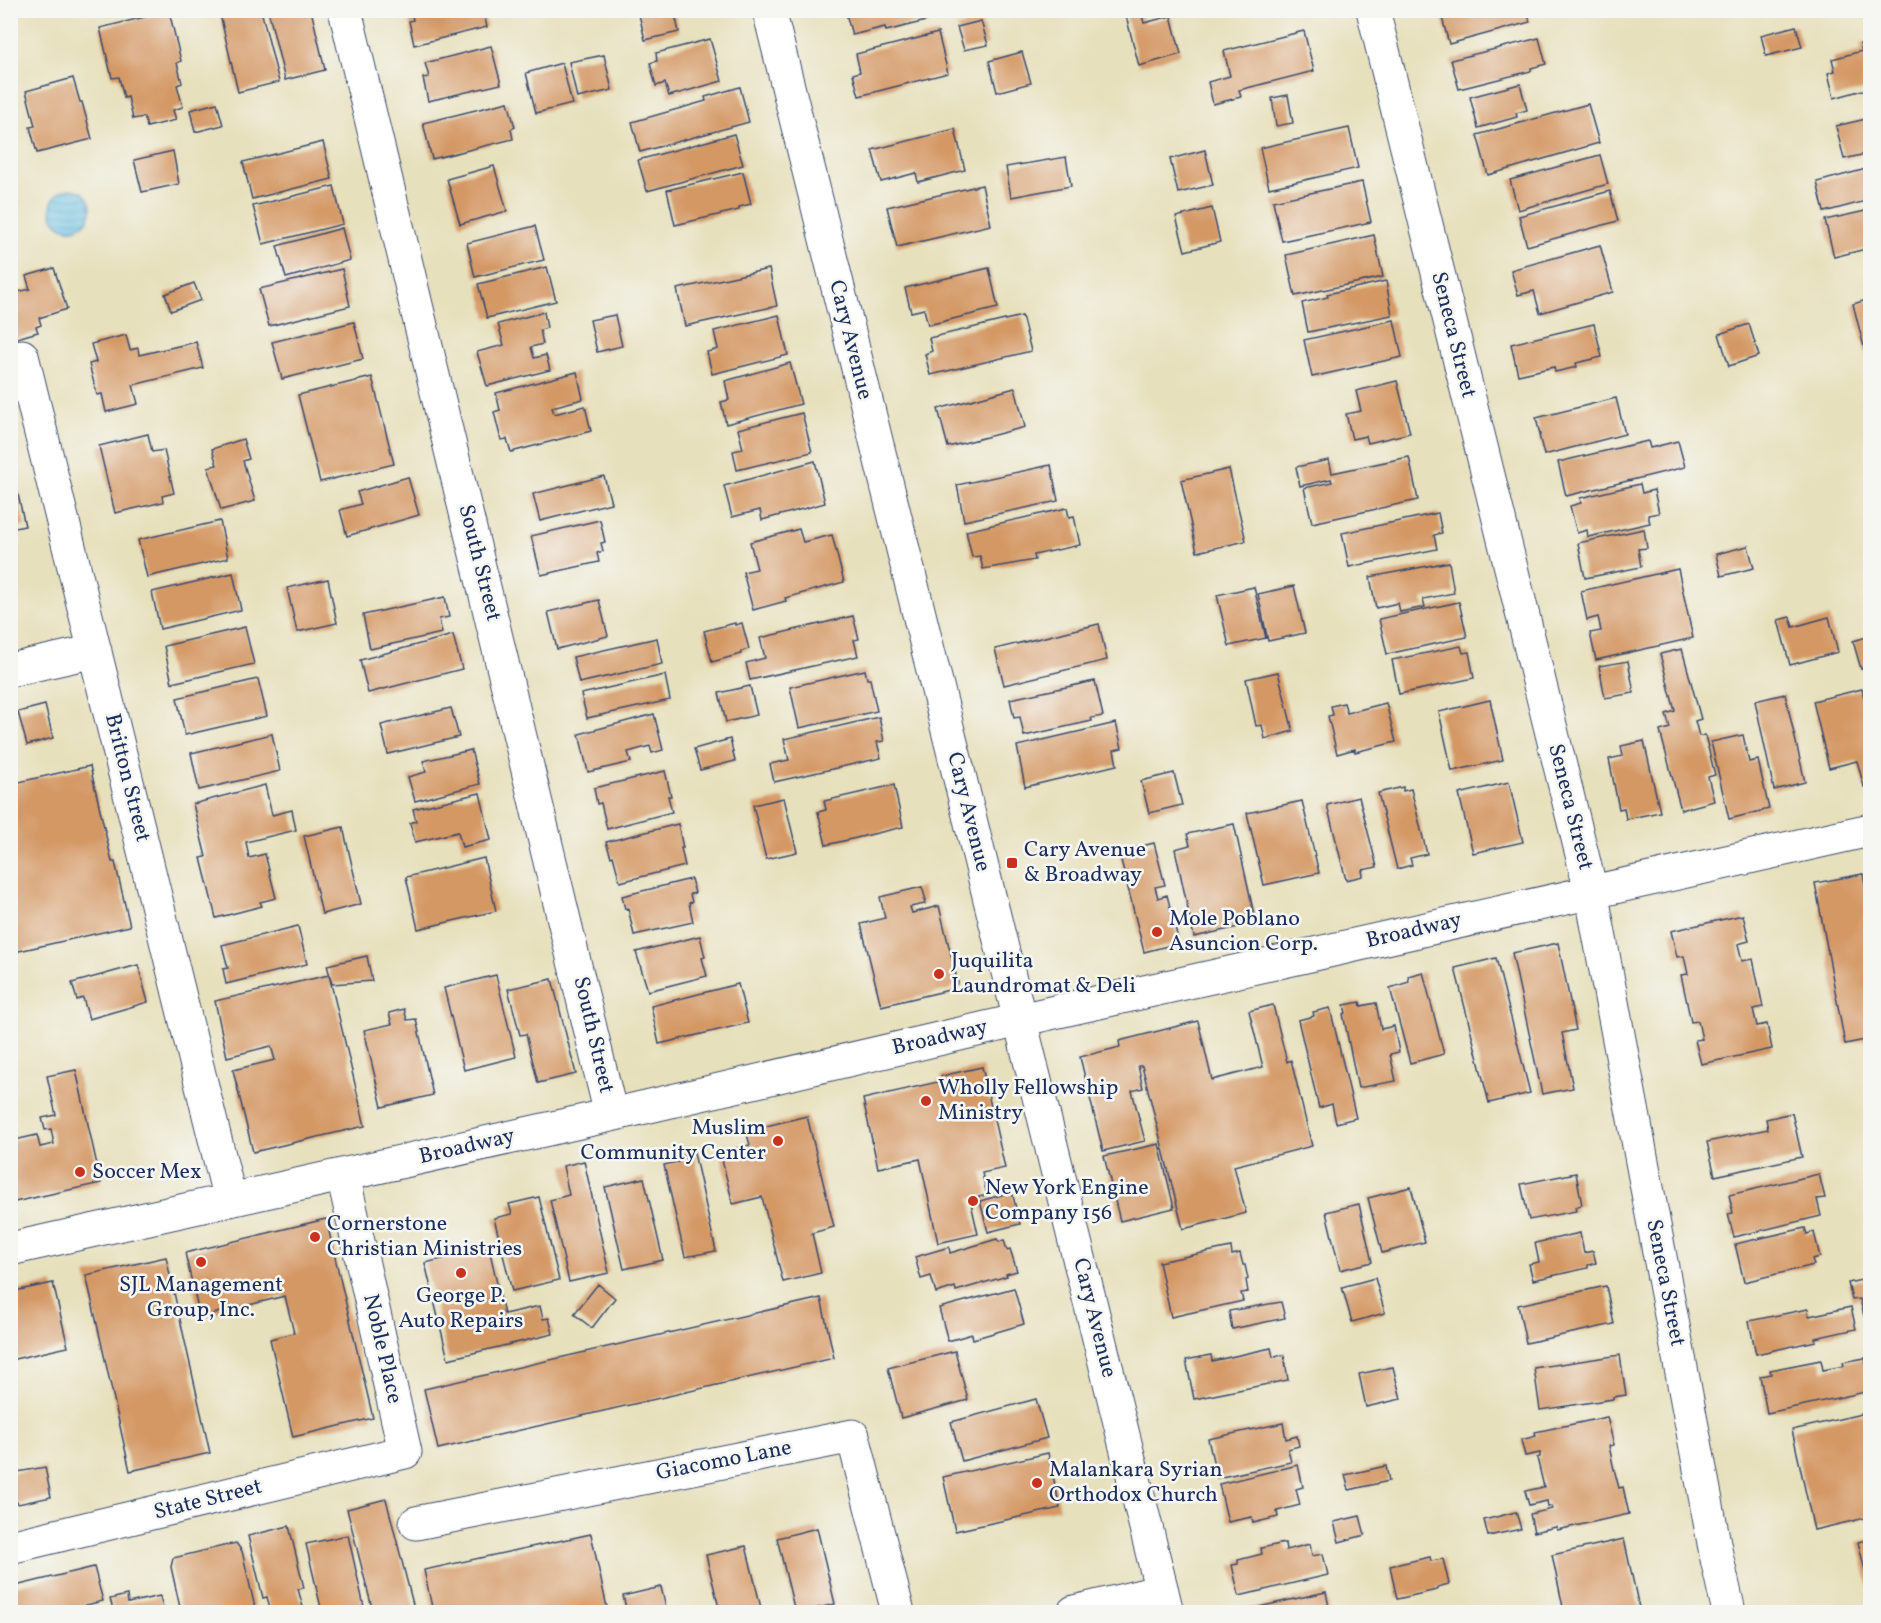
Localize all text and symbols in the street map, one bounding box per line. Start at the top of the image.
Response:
street label: Seneca Street [1422,269,1484,402]
street label: Cary Avenue [820,277,880,403]
street label: South Street [450,501,509,625]
street label: Britton Street [96,710,158,846]
street label: Seneca Street [1539,741,1601,874]
street label: Cary Avenue [938,749,998,875]
place label: Cary Avenue & Broadway [1024,835,1146,891]
marker: Cary Avenue & Broadway [1005,856,1019,870]
place label: Mole Poblano Asuncion Corp. [1169,904,1318,960]
street label: Broadway [1363,905,1465,957]
marker: Mole Poblano Asuncion Corp. [1150,925,1164,939]
place label: Juquilita Laundromat & Deli [951,946,1136,1002]
marker: Juquilita Laundromat & Deli [932,967,946,981]
street label: South Street [564,973,622,1097]
street label: Broadway [889,1012,991,1064]
place label: Wholly Fellowship Ministry [938,1073,1118,1129]
marker: Wholly Fellowship Ministry [919,1094,933,1108]
place label: Muslim Community Center [580,1113,766,1169]
street label: Broadway [416,1121,518,1173]
marker: Muslim Community Center [771,1134,785,1148]
place label: Soccer Mex [92,1157,202,1188]
marker: Soccer Mex [73,1165,87,1179]
place label: New York Engine Company 156 [985,1173,1149,1229]
marker: New York Engine Company 156 [966,1194,980,1208]
place label: Cornerstone Christian Ministries [327,1209,522,1265]
street label: Seneca Street [1637,1217,1693,1350]
marker: Cornerstone Christian Ministries [308,1230,322,1244]
marker: SJL Management Group, Inc. [194,1255,208,1269]
street label: Cary Avenue [1064,1255,1124,1381]
marker: George P. Auto Repairs [454,1266,468,1280]
place label: SJL Management Group, Inc. [119,1270,283,1326]
place label: George P. Auto Repairs [399,1281,523,1337]
street label: Noble Place [354,1291,410,1407]
street label: Giacomo Lane [653,1433,795,1489]
place label: Malankara Syrian Orthodox Church [1049,1455,1223,1511]
street label: State Street [151,1472,266,1528]
marker: Malankara Syrian Orthodox Church [1030,1476,1044,1490]

